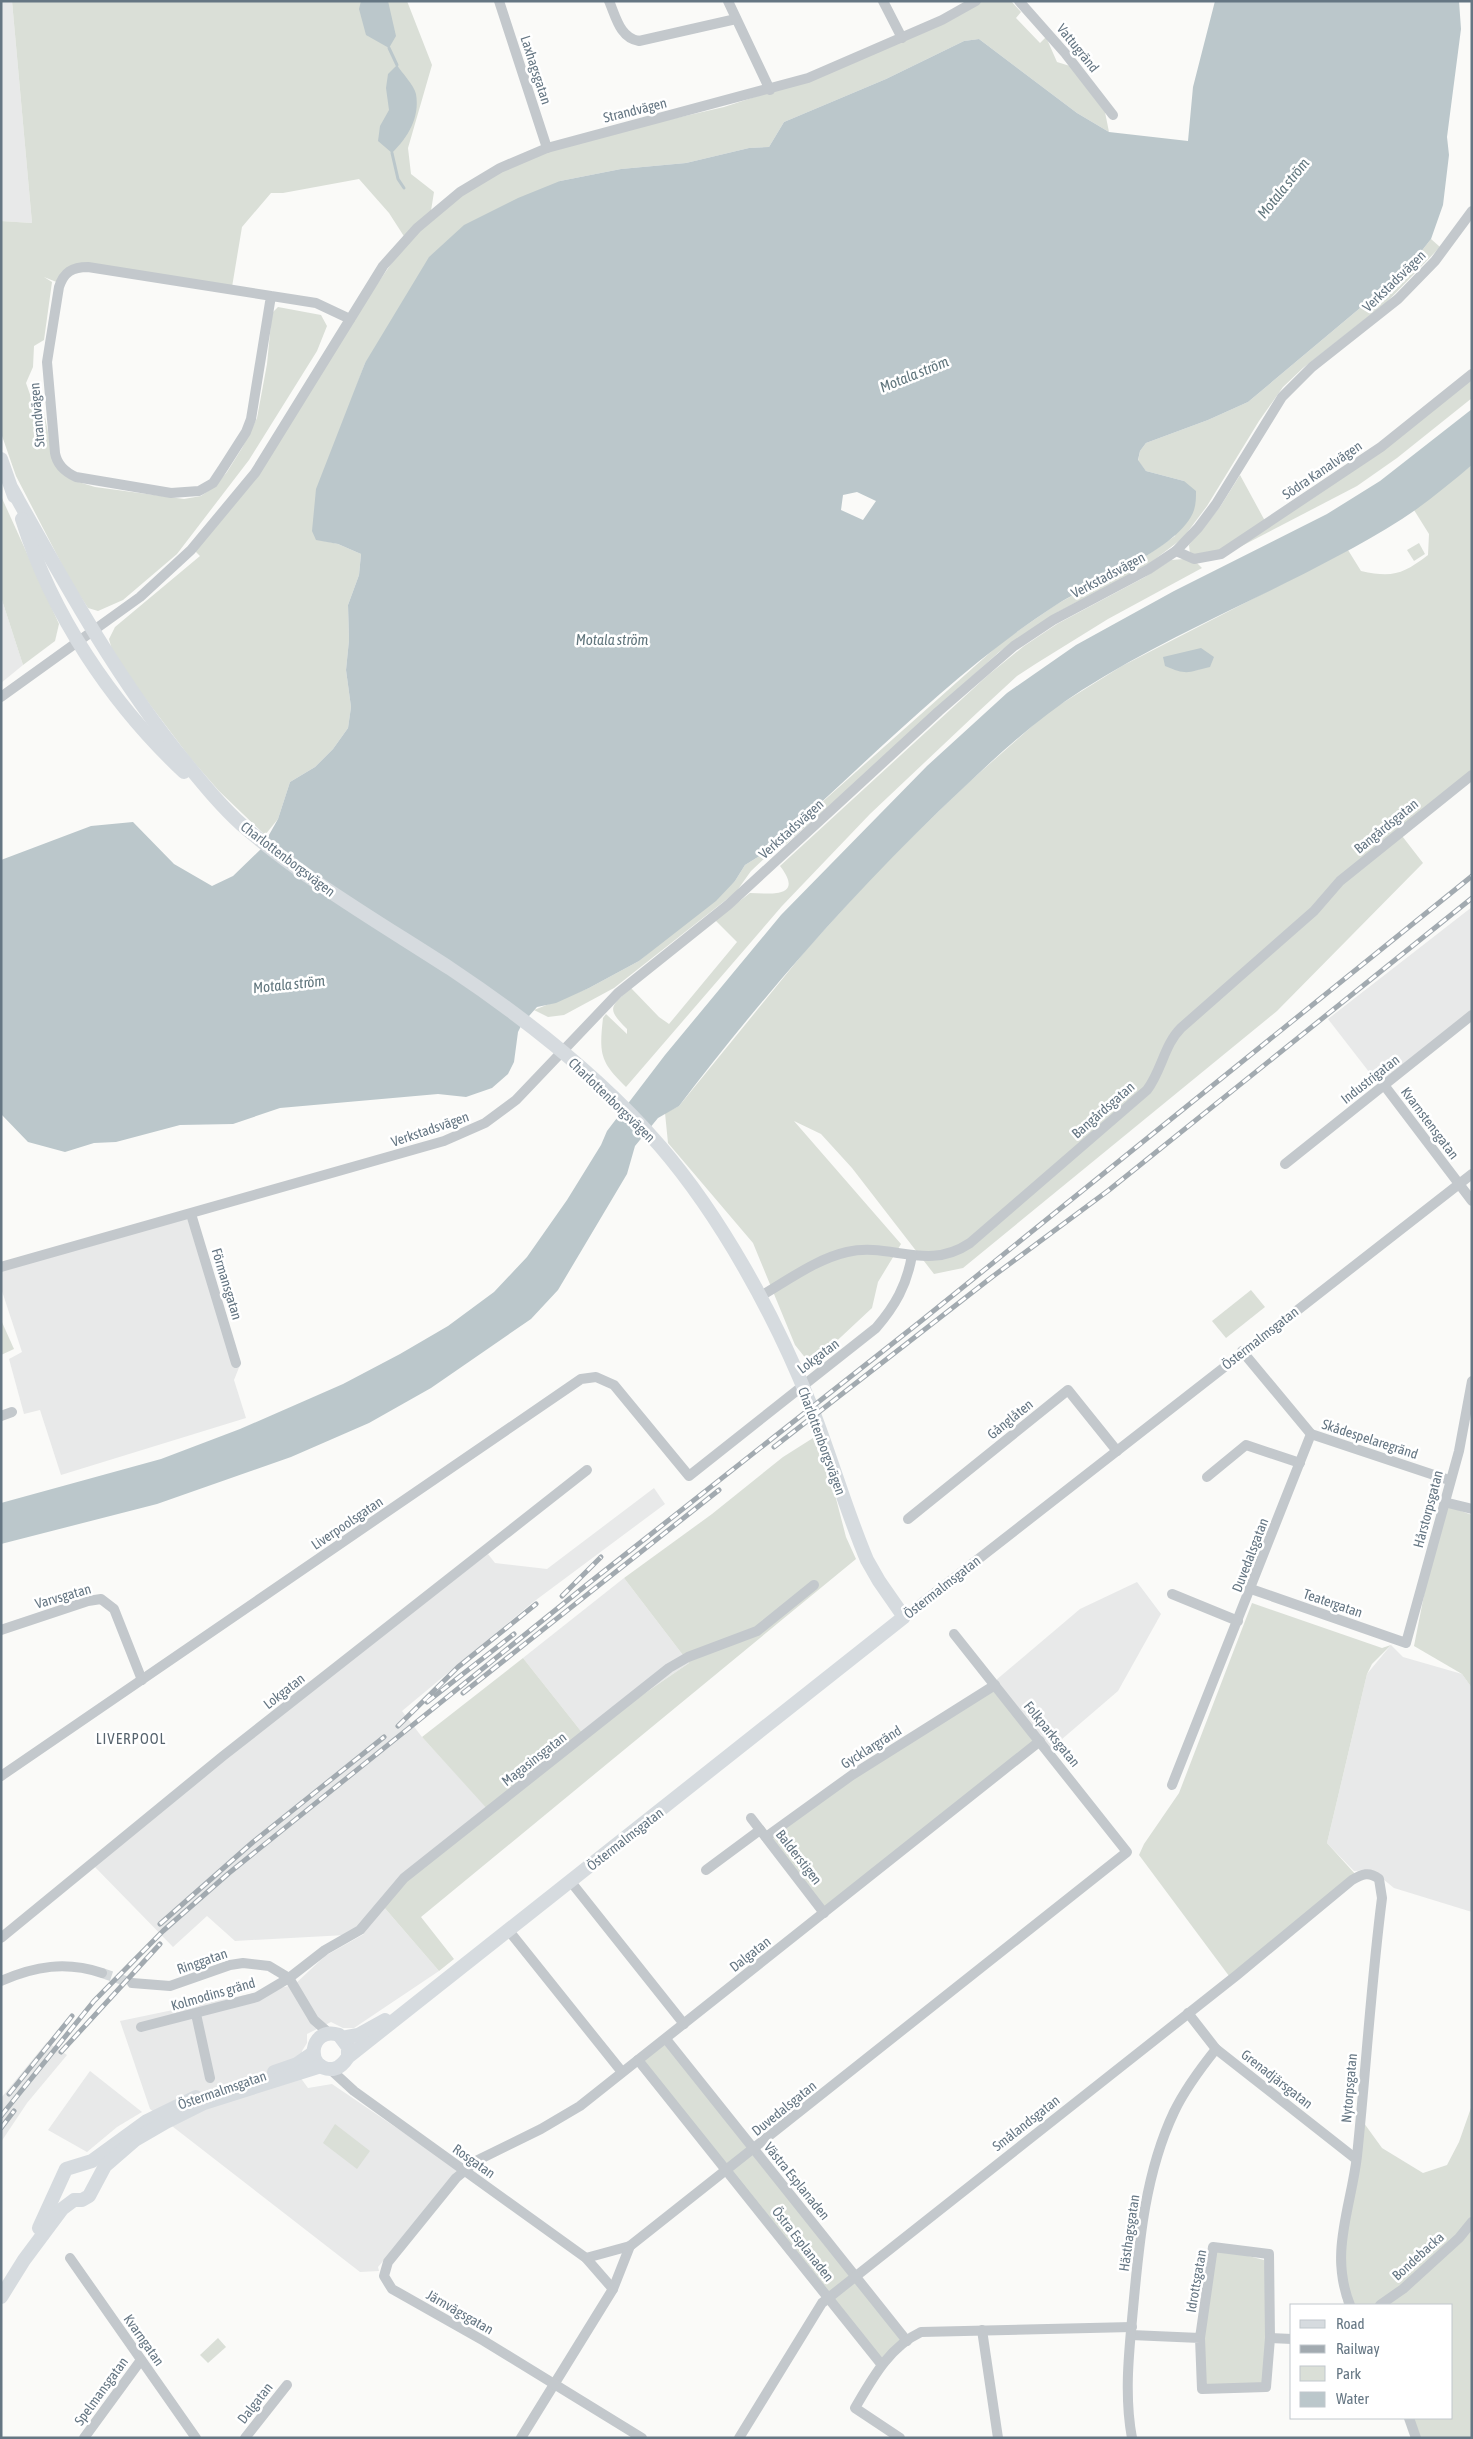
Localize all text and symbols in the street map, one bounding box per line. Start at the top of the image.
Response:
street label: Vattugränd [1054,21,1102,75]
street label: Laxhagsgatan [517,34,555,106]
street label: Strandvägen [602,94,668,126]
water label: Motala ström [1254,154,1313,222]
street label: Verkstadsvägen [1359,247,1429,315]
water label: Motala ström [877,352,951,395]
street label: Strandvägen [26,382,48,448]
street label: Södra Kanalvägen [1279,438,1365,502]
street label: Verkstadsvägen [1068,549,1148,601]
water label: Motala ström [576,631,648,648]
street label: Bangårdsgatan [1351,795,1421,857]
street label: Verkstadsvägen [755,796,827,862]
street label: Charlottenborgsvägen [238,818,338,900]
water label: Motala ström [252,972,326,996]
street label: Industrigatan [1338,1051,1402,1107]
street label: Charlottenborgsvägen [565,1055,659,1145]
street label: Bangårdsgatan [1069,1079,1137,1141]
street label: Kvarnstensgatan [1398,1084,1462,1162]
street label: Verkstadsvägen [389,1108,471,1150]
street label: Förmansgatan [209,1246,245,1322]
street label: Östermalmsgatan [1219,1303,1301,1373]
street label: Lokgatan [794,1335,842,1377]
street label: Charlottenborgsvägen [795,1385,849,1497]
street label: Gånglåten [984,1396,1036,1442]
street label: Skådespelaregränd [1320,1416,1420,1462]
street label: Hårstorpsgatan [1410,1469,1446,1549]
street label: Liverpoolsgatan [308,1493,386,1553]
street label: Duvedalsgatan [1229,1516,1271,1594]
street label: Östermalmsgatan [901,1552,983,1622]
street label: Varvsgatan [33,1580,93,1612]
street label: Teatergatan [1301,1585,1365,1621]
street label: Lokgatan [260,1670,308,1712]
street label: Folkparksgatan [1021,1698,1083,1770]
street label: Gycklargränd [838,1722,904,1772]
street label: Magasinsgatan [498,1729,570,1789]
district label: LIVERPOOL [96,1730,166,1747]
street label: Östermalmsgatan [584,1804,666,1874]
street label: Balderstigen [773,1826,825,1888]
street label: Dalgatan [726,1933,774,1975]
street label: Ringgatan [175,1945,229,1977]
street label: Kolmodins gränd [169,1974,257,2014]
street label: Grenadjärsgatan [1238,2046,1316,2112]
street label: Nytorpsgatan [1338,2053,1360,2123]
street label: Östermalmsgatan [176,2067,268,2113]
street label: Duvedalsgatan [749,2077,819,2139]
street label: Smålandsgatan [989,2092,1063,2154]
street label: Västra Esplanaden [761,2139,833,2223]
street label: Rosgatan [450,2141,498,2181]
street label: Hästhagsgatan [1116,2194,1142,2272]
street label: Östra Esplanaden [769,2204,837,2284]
street label: Bondebacka [1389,2229,1447,2283]
street label: Idrottsgatan [1183,2248,1209,2314]
street label: Järnvägsgatan [424,2286,496,2338]
legend [1290,2304,1453,2419]
street label: Kvarngatan [120,2311,168,2369]
text: Road [1336,2315,1365,2332]
text: Railway [1336,2340,1380,2357]
street label: Spelmansgatan [71,2354,131,2428]
text: Park [1336,2365,1361,2382]
street label: Dalgatan [234,2379,276,2427]
text: Water [1336,2390,1369,2407]

